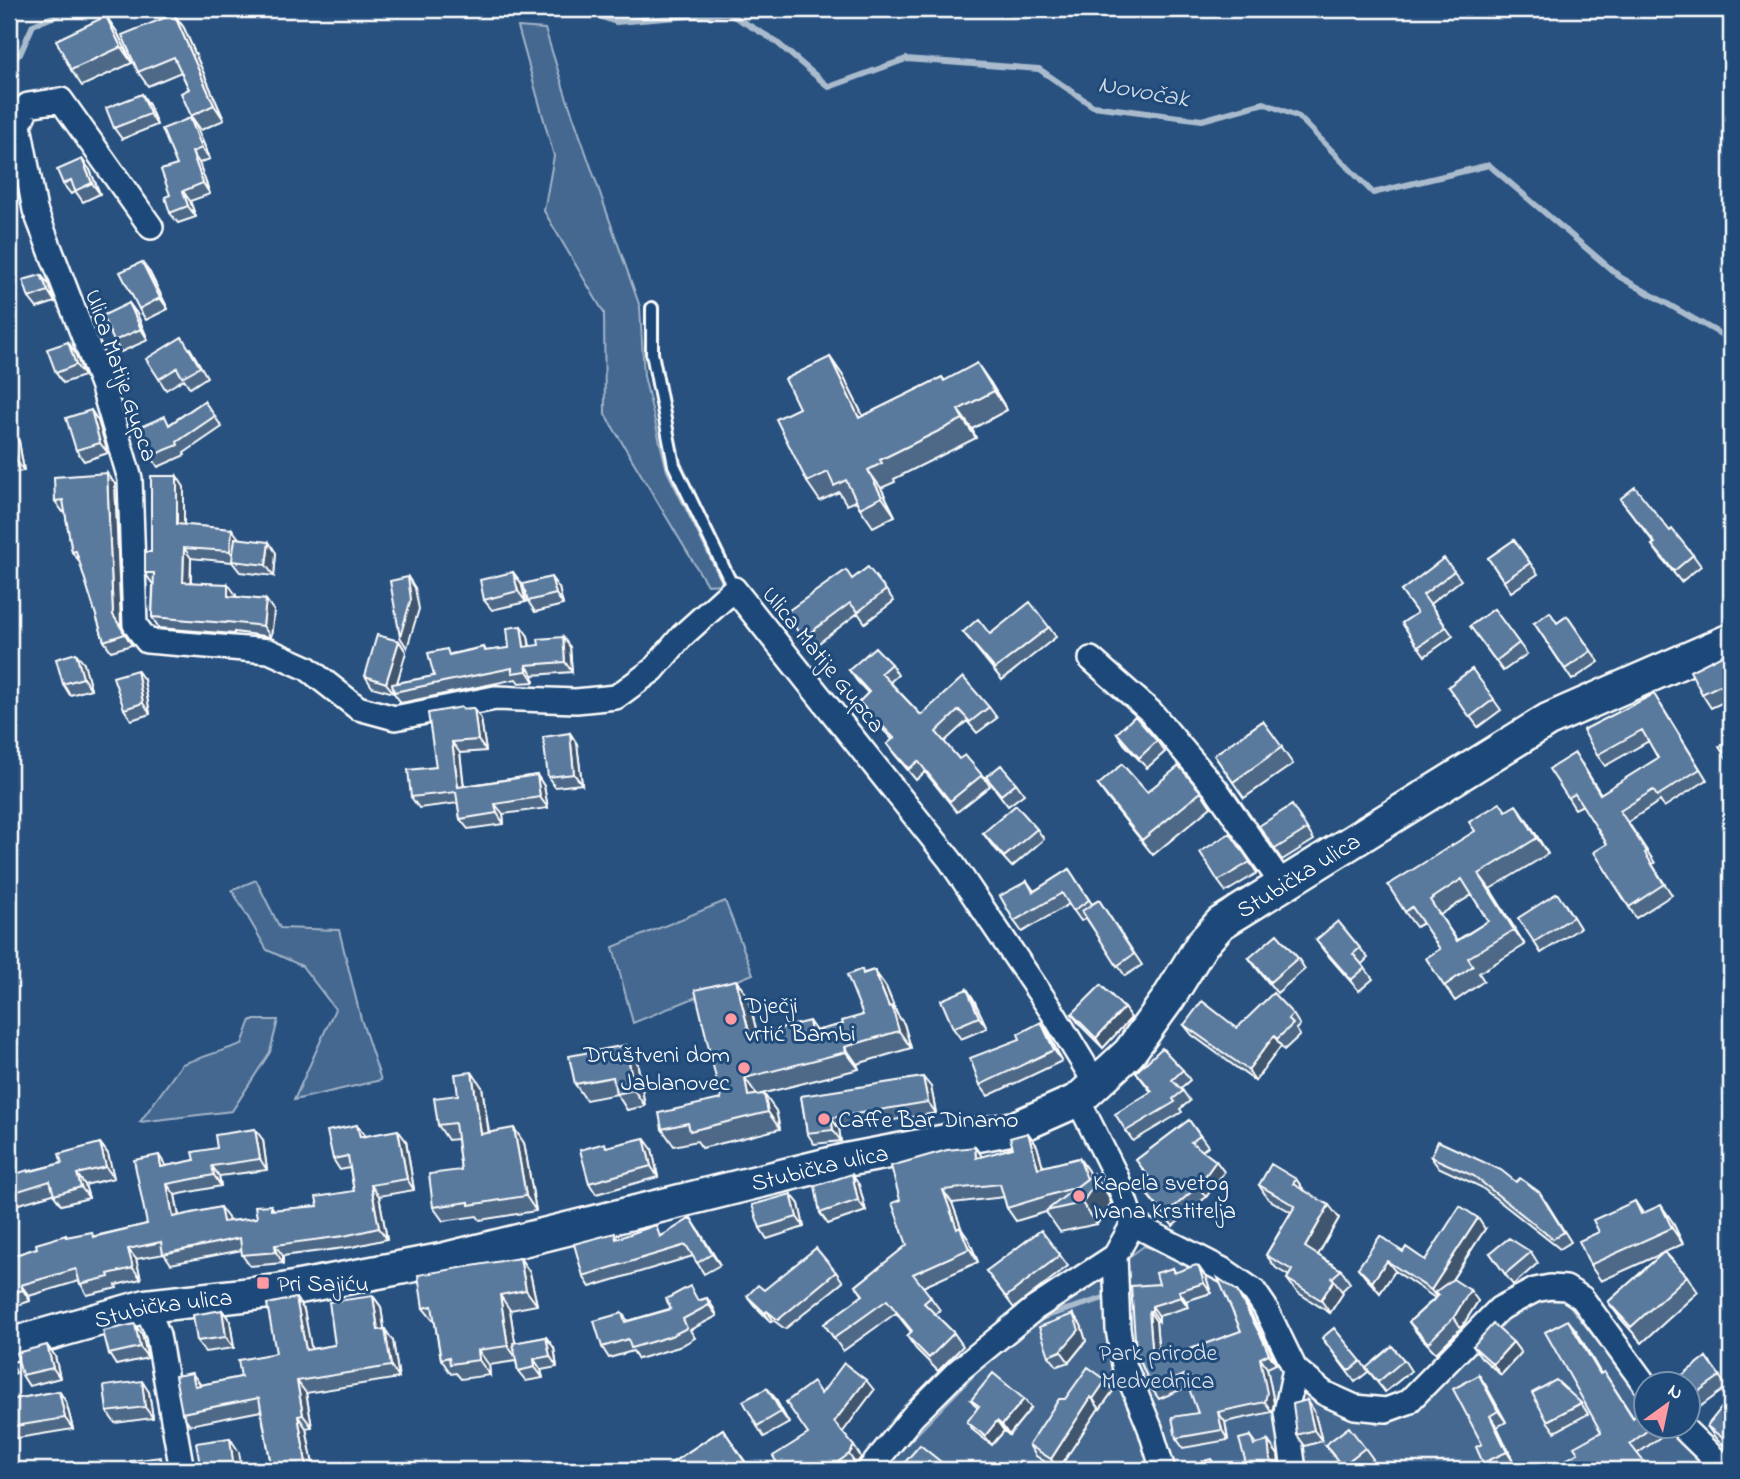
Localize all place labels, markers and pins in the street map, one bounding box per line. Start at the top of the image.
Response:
place label: Dječji vrtić Bambi [744,990,855,1053]
marker: Dječji vrtić Bambi [723,1011,739,1027]
place label: Društveni dom Jablanovec [583,1039,730,1102]
marker: Društveni dom Jablanovec [736,1060,752,1076]
place label: Caffe Bar Dinamo [838,1104,1019,1139]
marker: Caffe Bar Dinamo [816,1111,832,1127]
place label: Kapela svetog Ivana Krstitelja [1093,1167,1236,1230]
marker: Kapela svetog Ivana Krstitelja [1071,1188,1087,1204]
place label: Pri Sajiću [277,1268,369,1303]
marker: Pri Sajiću [255,1275,271,1291]

